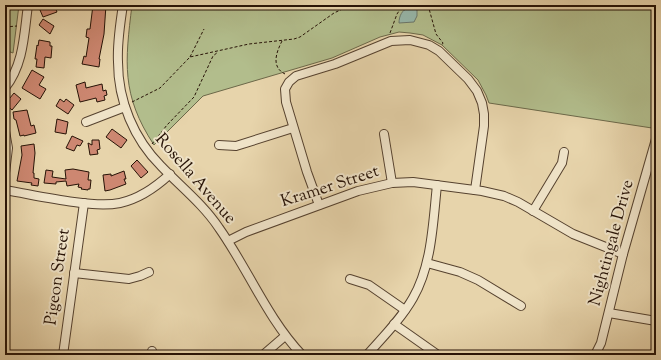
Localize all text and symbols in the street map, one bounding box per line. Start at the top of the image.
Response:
street label: Rosella Avenue [149,128,241,230]
street label: Kramer Street [278,160,382,214]
street label: Nightingale Drive [584,177,640,309]
street label: Pigeon Street [39,227,77,327]

